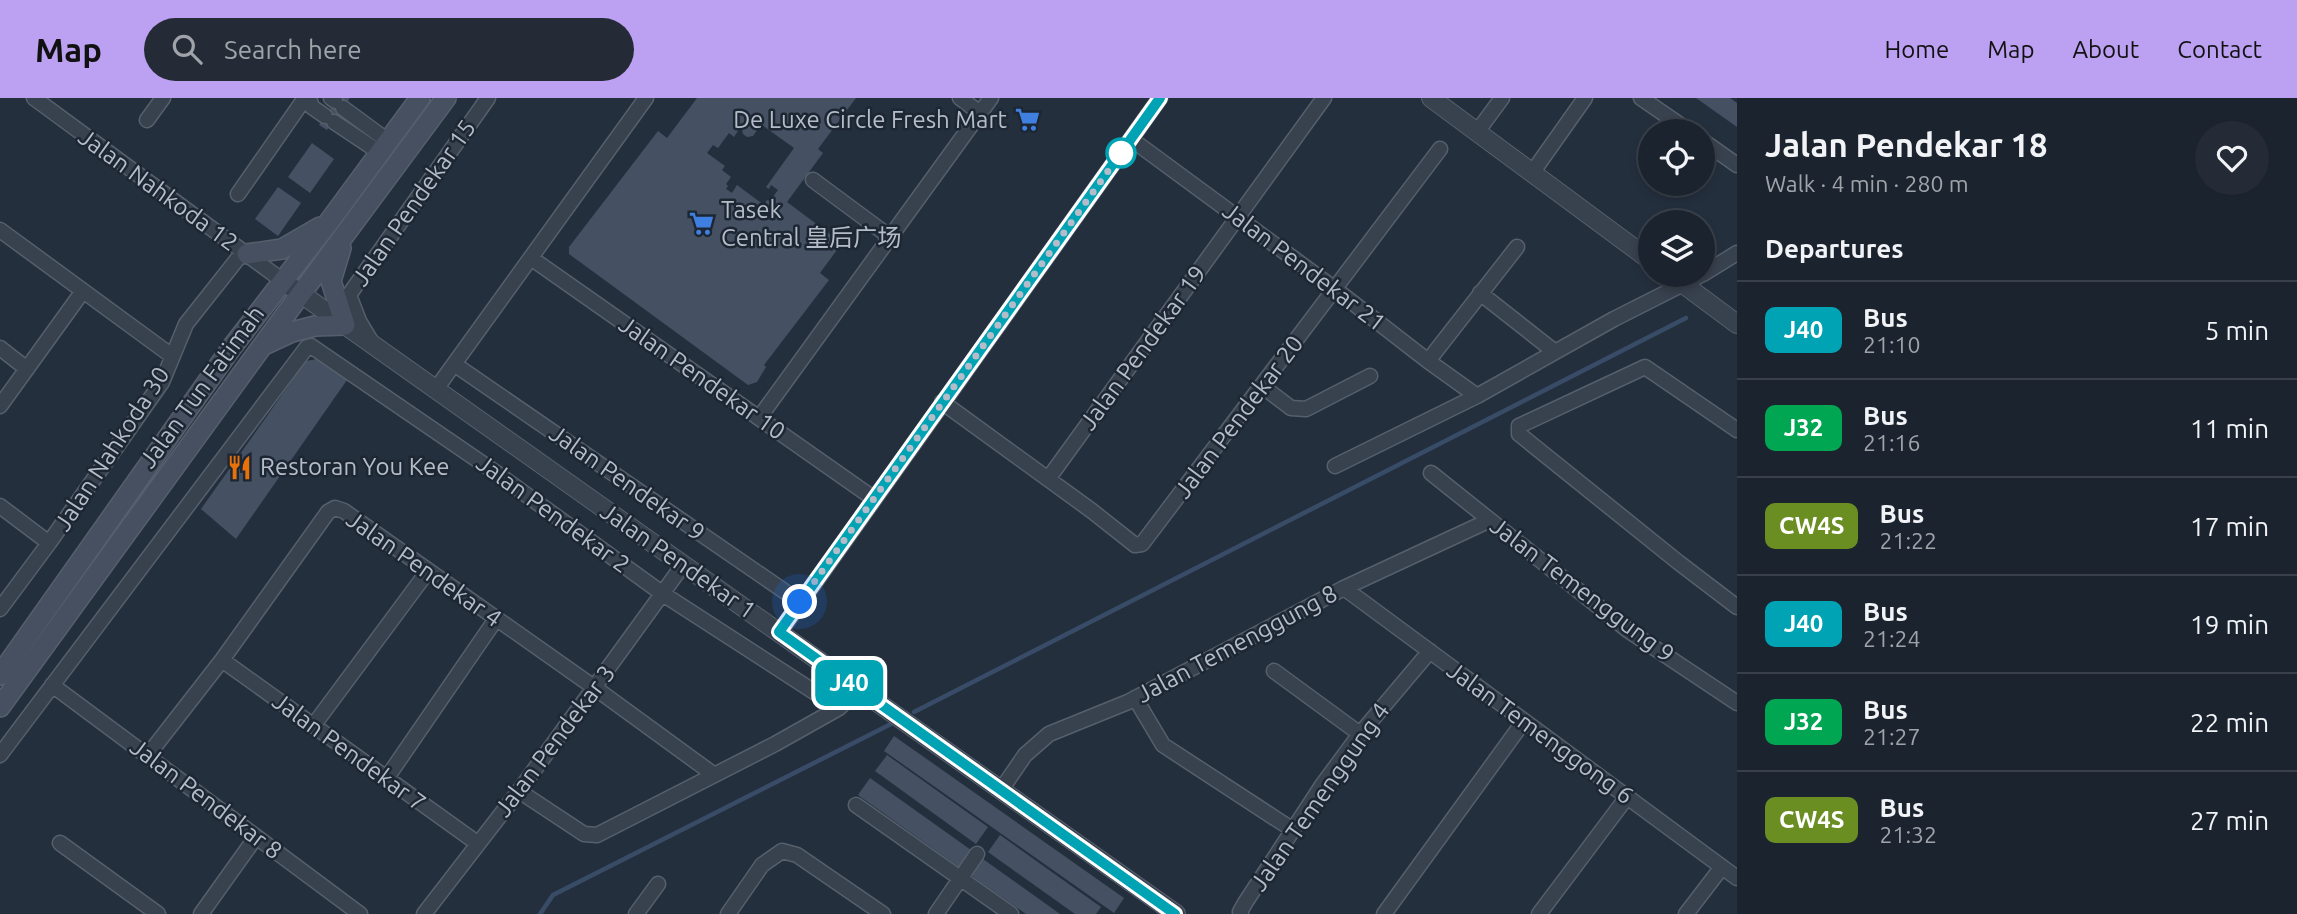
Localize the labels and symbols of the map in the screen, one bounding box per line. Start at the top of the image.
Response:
place label: De Luxe Circle Fresh Mart [733,106,1008,133]
supermarket icon: De Luxe Circle Fresh Mart [1013,106,1041,134]
street label: Jalan Pendekar 15 [346,115,481,291]
street label: Jalan Nahkoda 12 [74,123,243,256]
unlabelled marker [1106,138,1136,168]
place label: Tasek Central 皇后广场 [721,196,901,251]
street label: Jalan Pendekar 21 [1218,197,1391,336]
supermarket icon: Tasek Central 皇后广场 [687,210,715,238]
street label: Jalan Pendekar 19 [1074,260,1211,435]
street label: Jalan Tun Fatimah [134,300,269,473]
street label: Jalan Pendekar 10 [614,310,790,445]
street label: Jalan Pendekar 20 [1169,330,1308,503]
street label: Jalan Nahkoda 30 [49,362,175,536]
street label: Jalan Pendekar 9 [545,419,710,546]
street label: Jalan Pendekar 2 [471,449,635,578]
restaurant icon: Restoran You Kee [226,453,254,481]
place label: Restoran You Kee [260,453,449,480]
street label: Jalan Pendekar 1 [596,497,761,624]
street label: Jalan Pendekar 4 [342,505,507,632]
street label: Jalan Temenggung 9 [1485,512,1679,667]
street label: Jalan Temenggung 8 [1132,579,1342,708]
your location [782,584,817,619]
street label: Jalan Temenggong 6 [1442,656,1639,809]
street label: Jalan Pendekar 3 [489,660,620,822]
line badge: J40 [809,660,889,706]
street label: Jalan Pendekar 7 [267,687,431,816]
street label: Jalan Temenggung 4 [1245,698,1395,896]
street label: Jalan Pendekar 8 [125,733,287,864]

